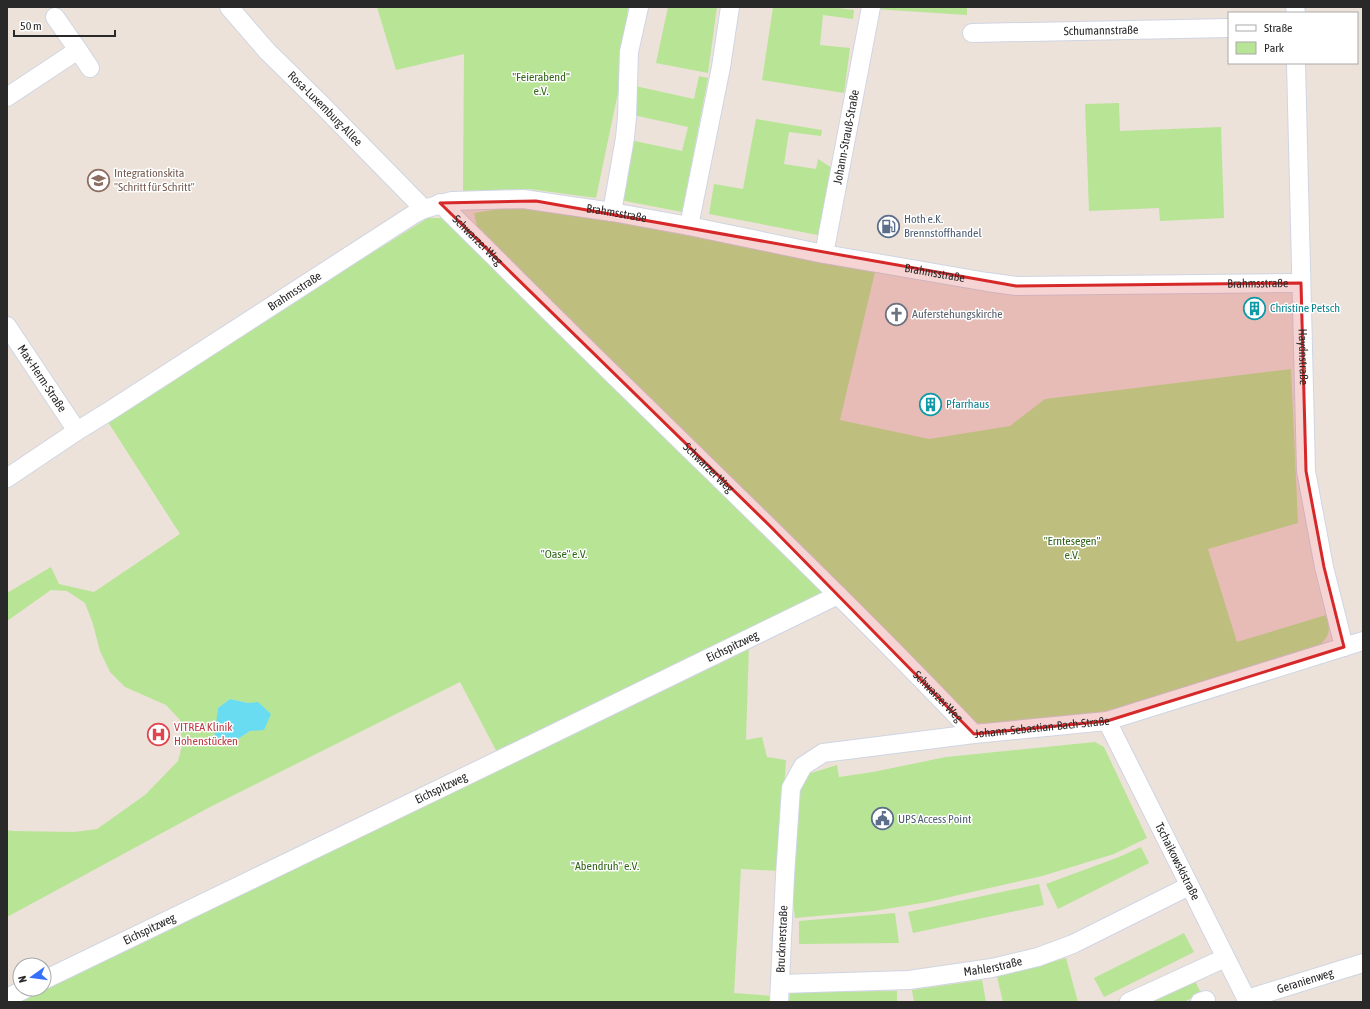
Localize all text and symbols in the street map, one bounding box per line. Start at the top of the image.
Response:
scale bar [14,12,115,38]
legend [1228,12,1358,64]
text: 50 m [20,19,42,33]
text: Straße [1264,21,1292,35]
street label: Schumannstraße [1063,23,1138,38]
text: Park [1264,41,1285,55]
street label: Rosa-Luxemburg-Allee [285,68,365,149]
park label: "Feierabend" e.V. [512,70,570,98]
street label: Johann-Strauß-Straße [830,89,862,186]
place label: Integrationskita "Schritt für Schritt" [114,166,195,194]
school or university icon: Integrationskita "Schritt für Schritt" [86,167,112,193]
street label: Brahmsstraße [585,201,648,225]
street label: Schwarzer Weg [450,212,506,269]
place label: Hoth e.K. Brennstoffhandel [904,212,982,240]
fuel station icon: Hoth e.K. Brennstoffhandel [876,213,902,239]
street label: Brahmsstraße [904,261,966,285]
street label: Brahmsstraße [265,269,324,314]
street label: Brahmsstraße [1227,276,1288,291]
building icon: Christine Petsch [1242,295,1268,321]
church icon: Auferstehungskirche [884,301,910,327]
place label: Christine Petsch [1270,301,1340,315]
place label: Auferstehungskirche [912,307,1003,321]
street label: Haydnstraße [1296,328,1311,385]
street label: Max-Herm-Straße [15,342,69,415]
building icon: Pfarrhaus [918,391,944,417]
place label: Pfarrhaus [946,397,989,411]
street label: Schwarzer Weg [680,440,737,496]
park label: "Erntesegen" e.V. [1044,534,1100,562]
park label: "Oase" e.V. [541,547,587,561]
street label: Eichspitzweg [704,627,762,665]
street label: Schwarzer Weg [910,668,966,725]
street label: Johann-Sebastian-Bach-Straße [974,714,1110,741]
place label: VITREA Klinik Hohenstücken [174,720,238,748]
hospital icon: VITREA Klinik Hohenstücken [146,721,172,747]
street label: Eichspitzweg [413,769,470,807]
public building icon: UPS Access Point [869,806,895,832]
place label: UPS Access Point [898,812,972,826]
street label: Tschaikowskistraße [1152,820,1203,902]
park label: "Abendruh" e.V. [571,859,639,873]
street label: Brucknerstraße [773,905,791,973]
street label: Eichspitzweg [121,910,178,948]
street label: Mahlerstraße [963,954,1023,979]
north arrow [12,957,52,997]
street label: Geranienweg [1275,965,1336,996]
text: N [16,975,29,984]

